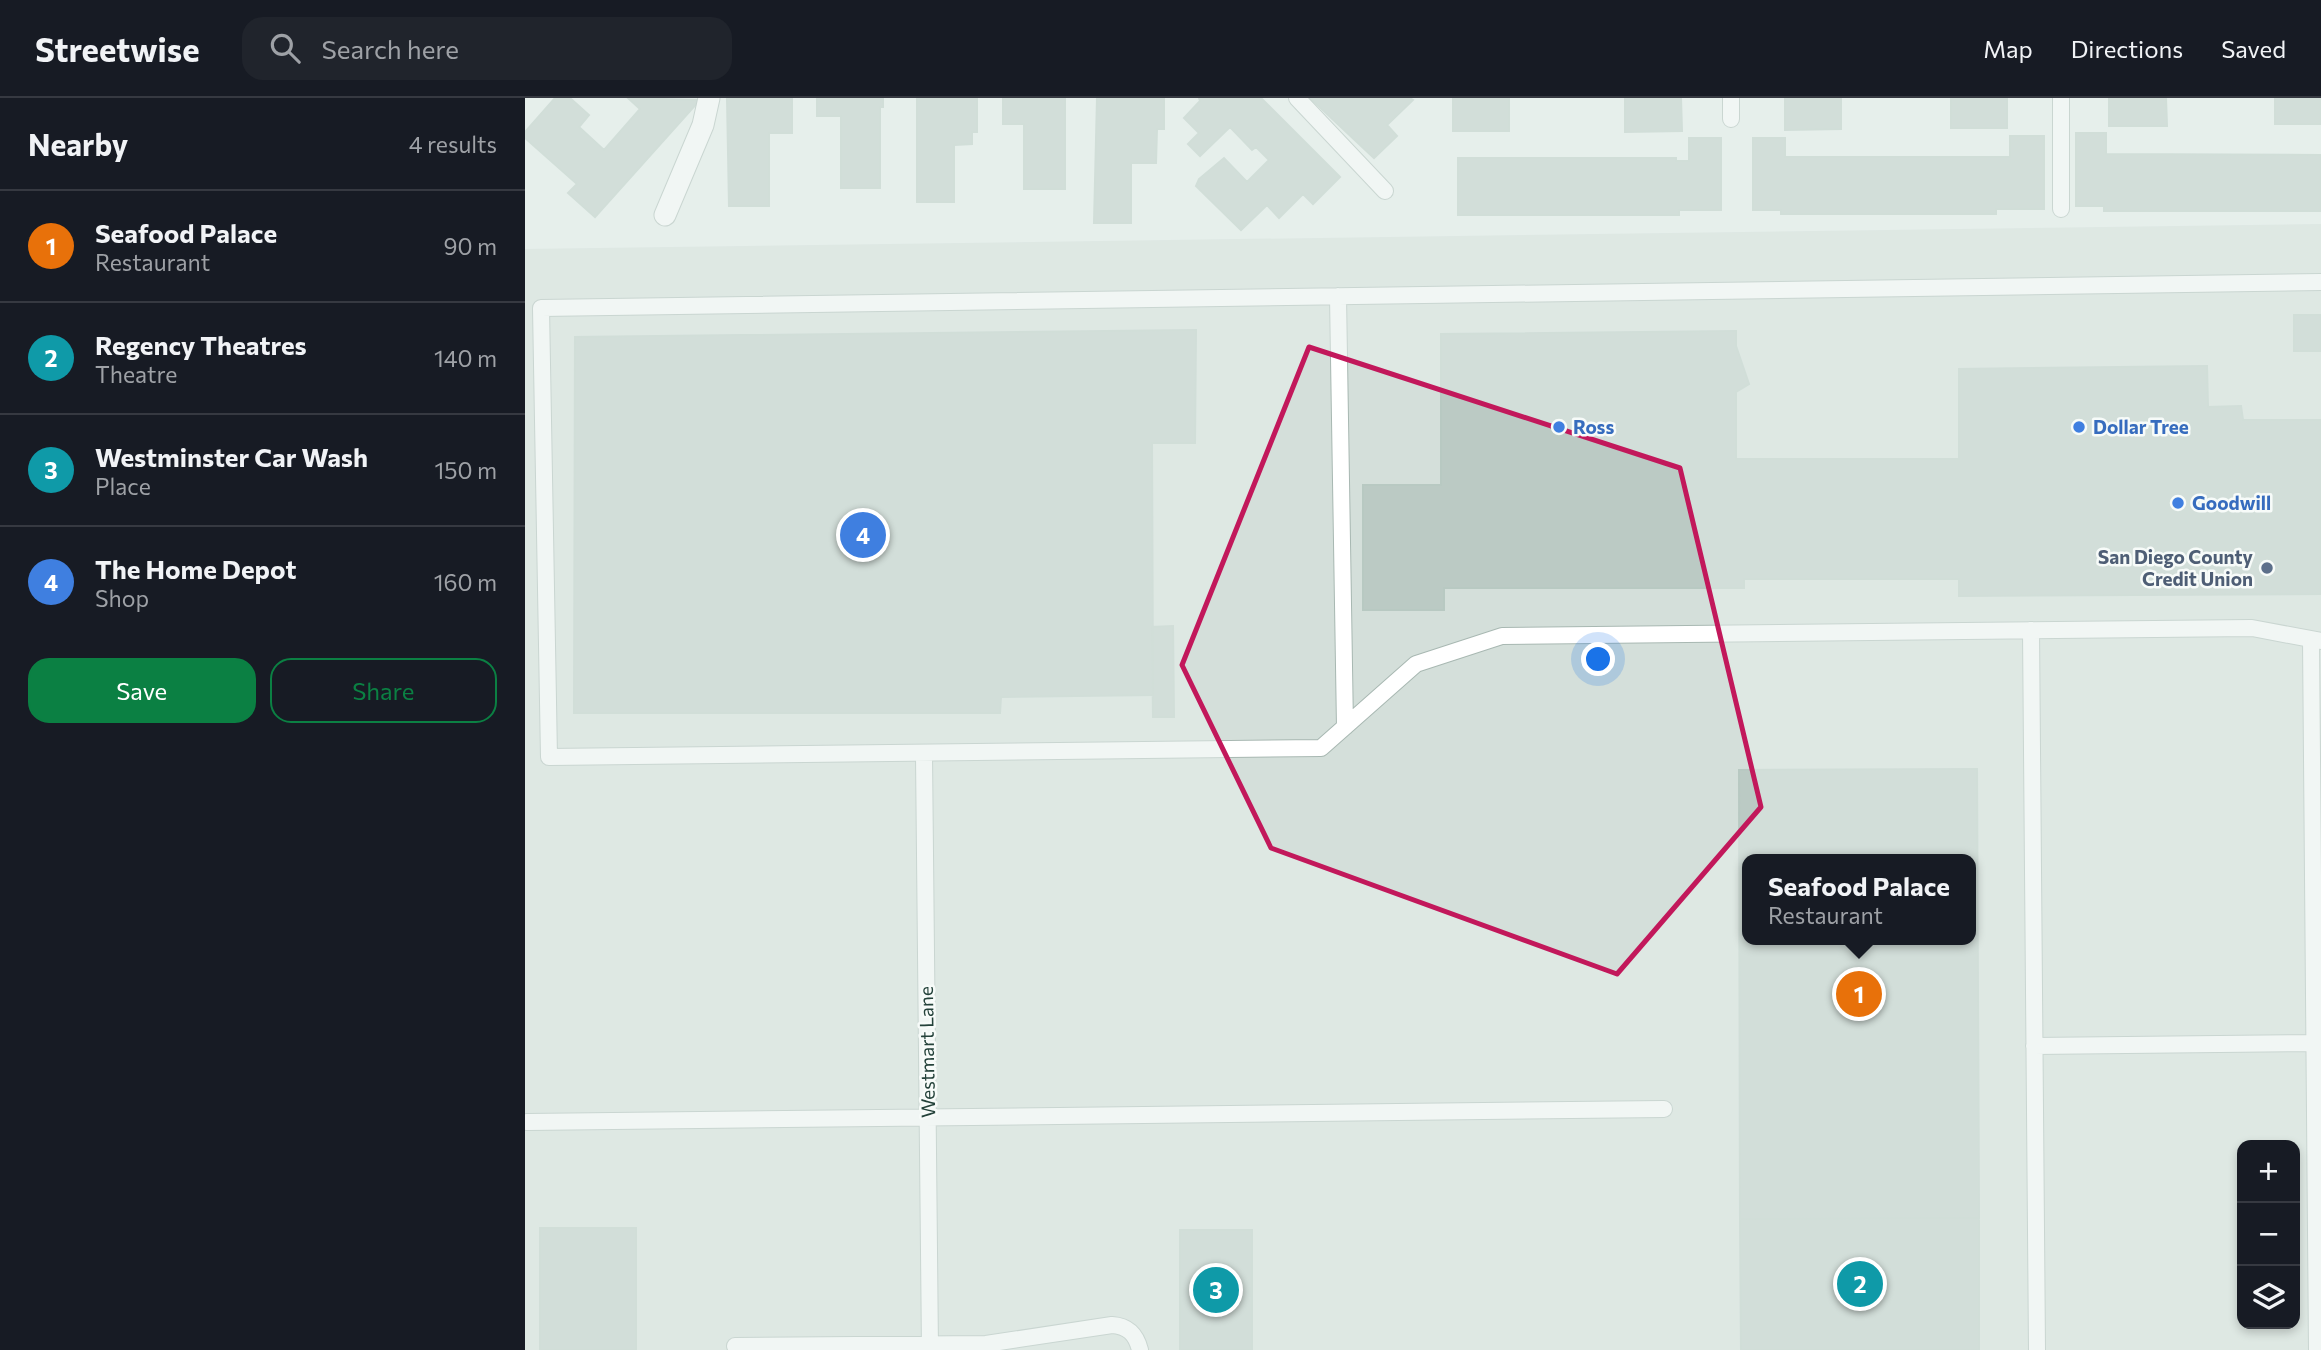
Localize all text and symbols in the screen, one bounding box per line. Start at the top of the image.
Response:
search box [242,17,732,80]
text: Streetwise [35,28,200,69]
icon: search [266,29,304,67]
text: Search here [322,33,459,64]
text: Map [1983,34,2033,63]
text: Directions [2071,34,2183,63]
text: Saved [2221,34,2286,63]
text: Nearby [28,125,128,162]
text: 4 results [409,130,497,158]
text: Seafood Palace [95,217,277,248]
text: 1 [46,232,56,260]
text: 90 m [444,232,497,260]
text: Restaurant [95,248,210,276]
text: Regency Theatres [95,329,307,360]
text: 2 [44,344,58,372]
text: 140 m [434,344,497,372]
text: Theatre [95,360,177,388]
place label: Ross [1573,415,1614,438]
place label: Dollar Tree [2093,415,2189,438]
marker: Ross [1551,419,1567,435]
marker: Dollar Tree [2071,419,2087,435]
text: Westminster Car Wash [95,441,368,472]
text: 3 [44,456,58,484]
text: 150 m [434,456,497,484]
text: Place [95,472,151,500]
place label: Goodwill [2192,491,2271,514]
marker: Goodwill [2170,495,2186,511]
pin: 4 [840,509,886,561]
place label: San Diego County Credit Union [2098,545,2254,590]
text: The Home Depot [95,553,296,584]
marker: San Diego County Credit Union [2259,560,2275,576]
text: 4 [44,568,58,596]
text: 160 m [434,568,497,596]
text: Shop [95,584,149,612]
your location [1581,642,1615,676]
button: Save [28,658,256,723]
button: Share [270,658,497,723]
popup [1742,854,1976,945]
text: Seafood Palace [1768,870,1950,901]
text: Restaurant [1768,901,1883,929]
pin: 1 [1836,968,1882,1020]
street label: Westmart Lane [914,986,939,1118]
map controls [2237,1140,2300,1329]
button: + [2237,1140,2300,1203]
button: − [2237,1203,2300,1266]
pin: 2 [1837,1258,1883,1310]
pin: 3 [1193,1264,1239,1316]
button: layers [2237,1266,2300,1329]

